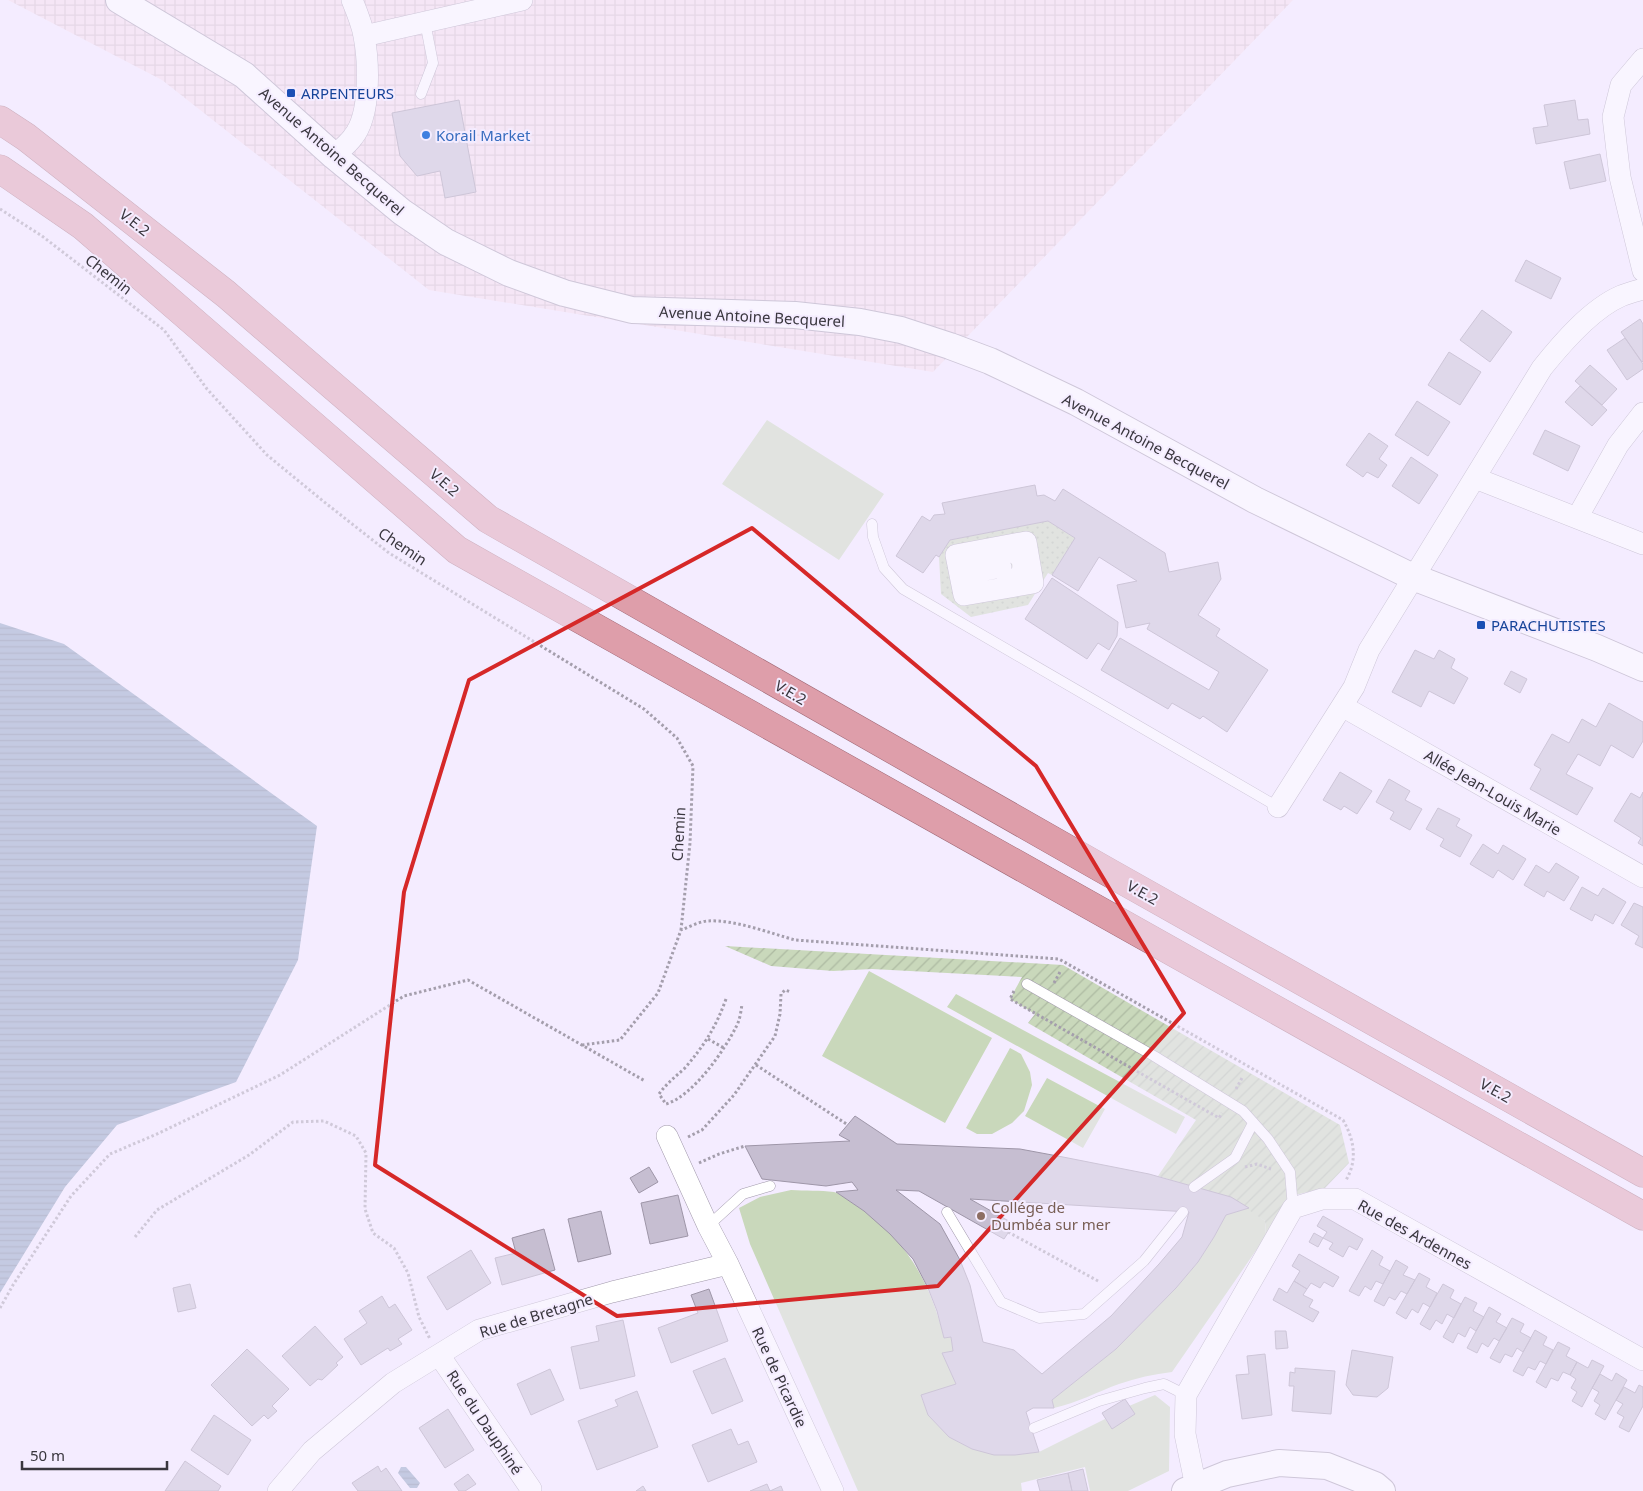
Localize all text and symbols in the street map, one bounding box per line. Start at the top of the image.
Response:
street label: Avenue Antoine Becquerel [255,82,409,220]
place label: ARPENTEURS [301,83,394,103]
marker: ARPENTEURS [285,87,297,99]
place label: Korail Market [436,125,531,145]
marker: Korail Market [420,129,432,141]
street label: V.E.2 [116,204,154,240]
street label: Chemin [81,249,137,299]
street label: Avenue Antoine Becquerel [659,301,845,331]
street label: Avenue Antoine Becquerel [1059,389,1233,493]
street label: V.E.2 [426,464,464,500]
street label: Chemin [375,523,431,569]
place label: PARACHUTISTES [1491,615,1606,635]
marker: PARACHUTISTES [1475,619,1487,631]
street label: V.E.2 [772,675,810,709]
street label: Allée Jean-Louis Marie [1421,745,1565,839]
street label: Chemin [667,806,689,862]
street label: V.E.2 [1124,875,1162,909]
street label: V.E.2 [1477,1073,1515,1107]
street label: Rue des Ardennes [1355,1194,1475,1274]
place label: Collége de Dumbéa sur mer [991,1197,1110,1234]
marker: Collége de Dumbéa sur mer [975,1210,987,1222]
street label: Rue de Bretagne [477,1288,595,1342]
street label: Rue de Picardie [748,1324,812,1430]
street label: Rue du Dauphiné [443,1366,527,1478]
scale bar [22,1438,168,1470]
text: 50 m [30,1445,65,1465]

